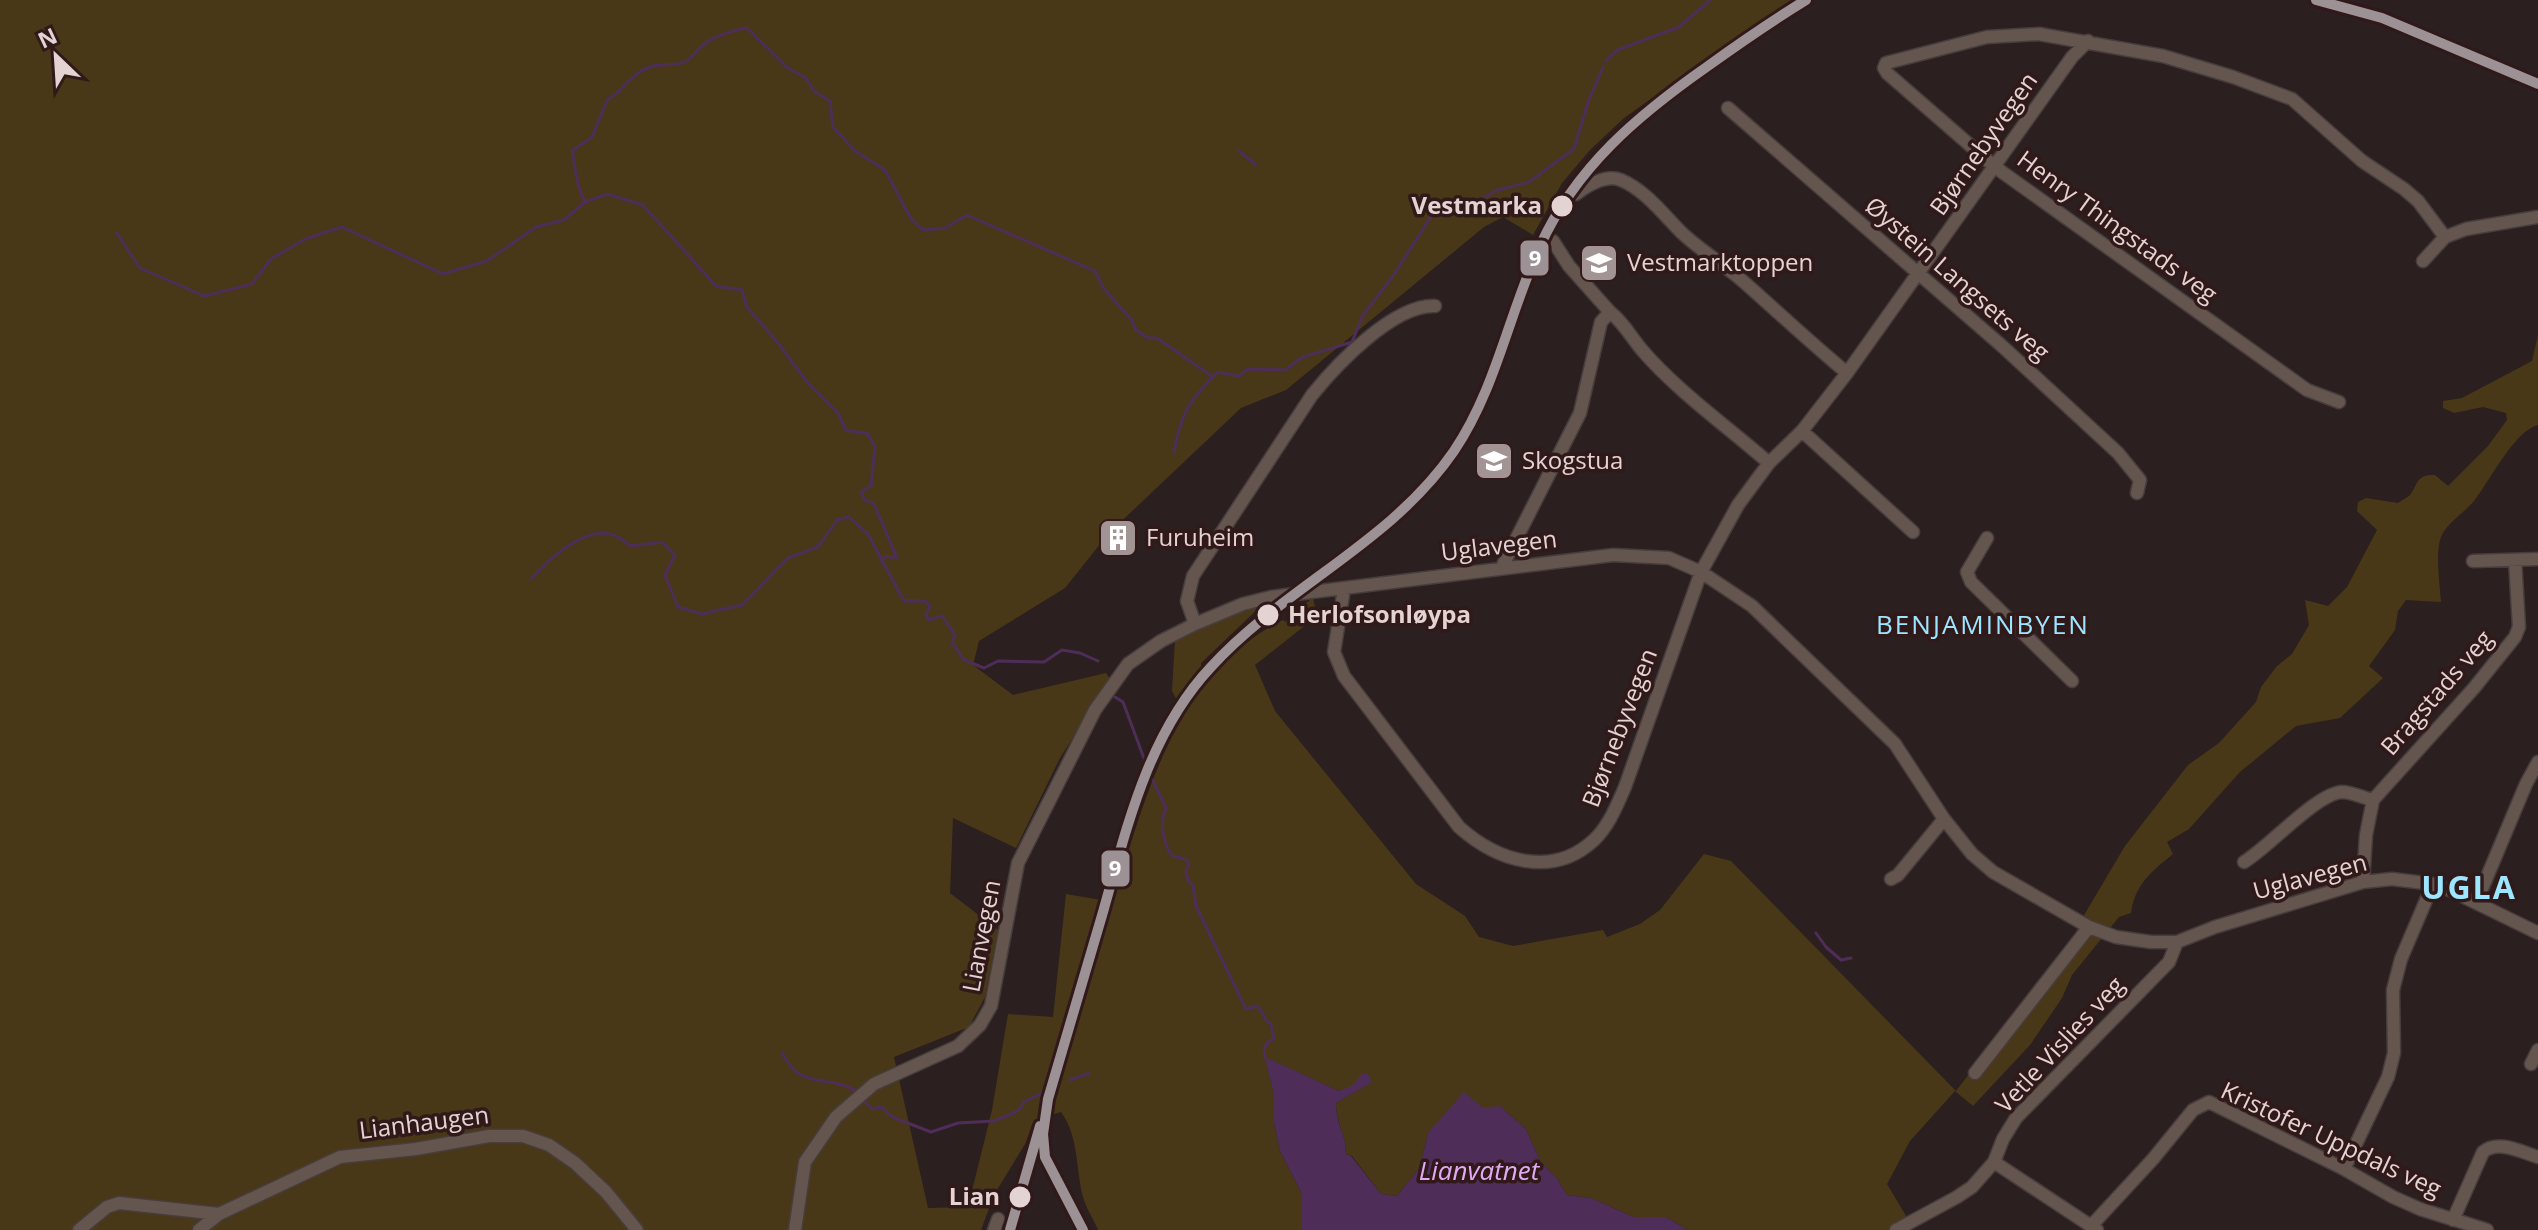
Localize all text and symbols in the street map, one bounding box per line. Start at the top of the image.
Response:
north arrow [16,16,96,96]
text: N [33,20,62,54]
street label: Bjørnebyvegen [1921,65,2044,221]
street label: Henry Thingstads veg [2011,142,2225,310]
place label: Vestmarka [1412,188,1542,221]
street label: Øystein Langsets veg [1859,189,2057,367]
marker: Vestmarka [1549,193,1575,219]
line badge: 9 [1519,239,1550,277]
text: 9 [1529,242,1541,272]
school or university icon: Vestmarktoppen [1578,242,1620,284]
place label: Vestmarktoppen [1627,245,1813,278]
school or university icon: Skogstua [1473,440,1515,482]
place label: Skogstua [1522,443,1623,476]
building icon: Furuheim [1097,517,1139,559]
place label: Furuheim [1146,520,1254,553]
street label: Uglavegen [1439,521,1559,568]
place label: Herlofsonløypa [1288,597,1471,630]
marker: Herlofsonløypa [1255,602,1281,628]
district label: BENJAMINBYEN [1876,606,2090,642]
street label: Bragstads veg [2372,622,2499,762]
street label: Bjørnebyvegen [1573,643,1664,812]
street label: Uglavegen [2249,845,2370,907]
line badge: 9 [1100,849,1131,888]
text: 9 [1109,852,1121,882]
district label: UGLA [2421,865,2517,908]
street label: Lianvegen [954,877,1008,994]
street label: Vetle Vislies veg [1987,968,2131,1119]
street label: Kristofer Uppdals veg [2216,1073,2447,1204]
street label: Lianhaugen [357,1097,491,1146]
water label: Lianvatnet [1419,1152,1541,1188]
place label: Lian [949,1179,1000,1212]
marker: Lian [1007,1184,1033,1210]

